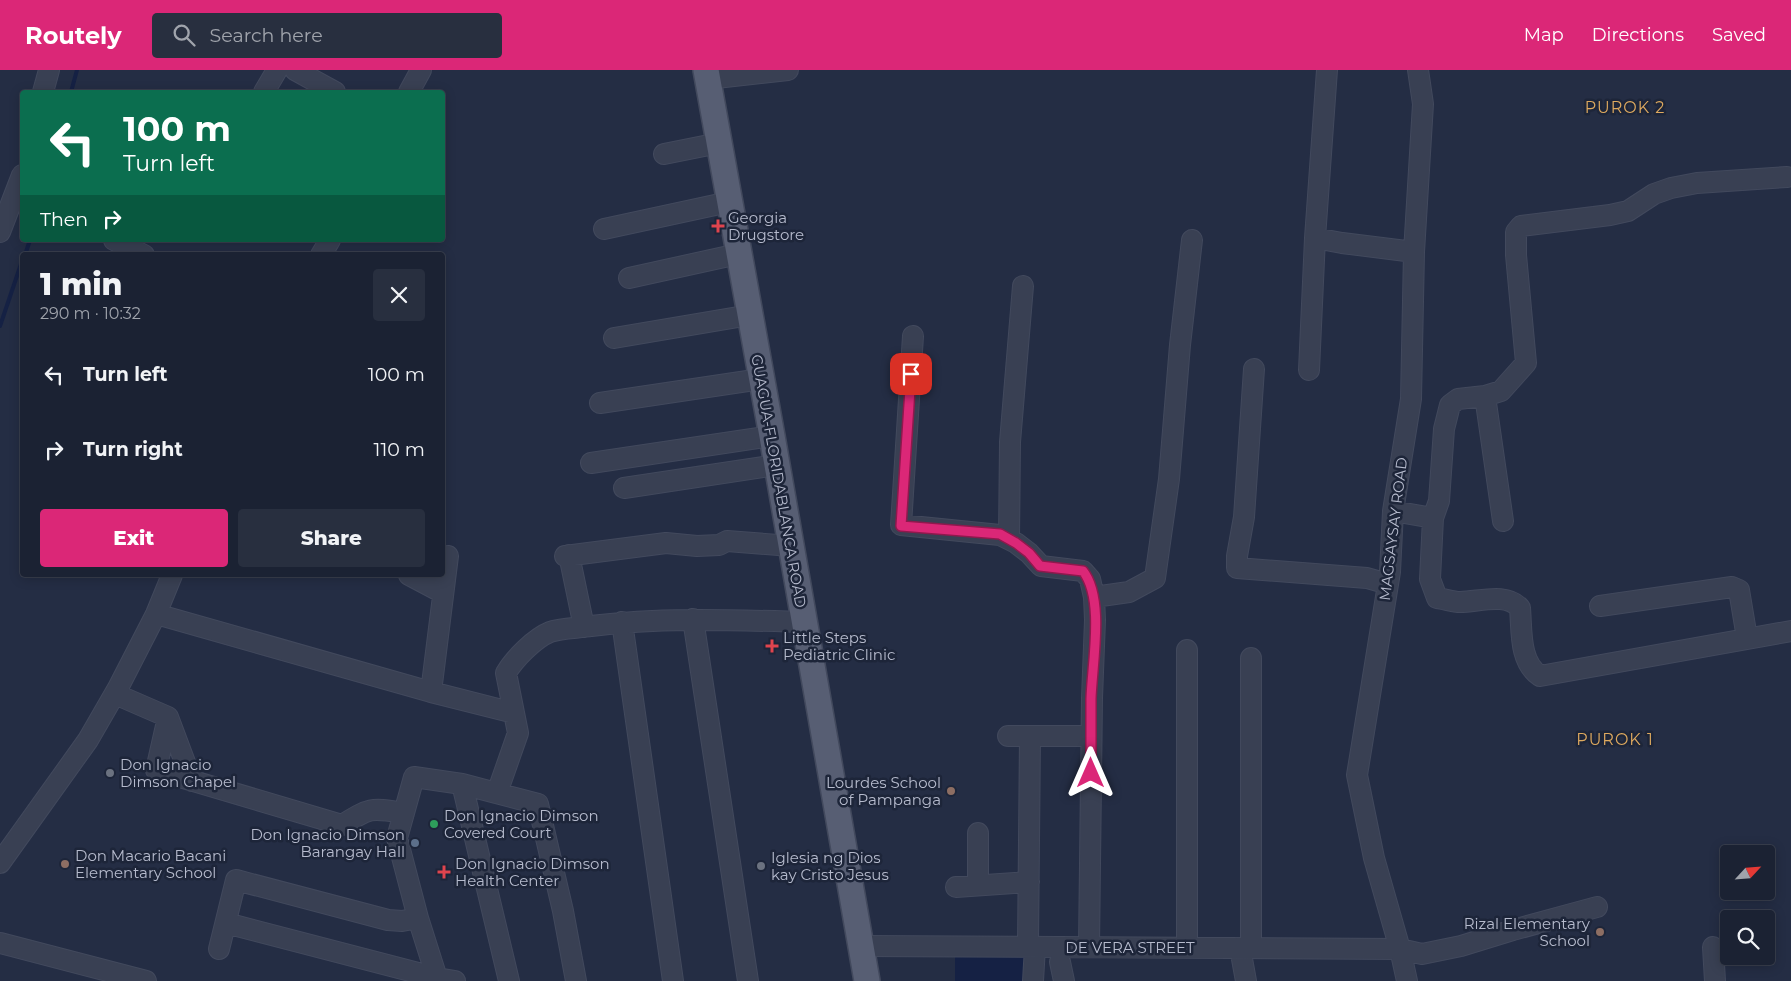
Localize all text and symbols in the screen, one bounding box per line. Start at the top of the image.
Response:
search box [152,13,502,58]
text: Routely [25,21,122,50]
icon: search [170,21,198,49]
text: Search here [210,24,323,47]
text: Map [1524,24,1564,46]
text: Directions [1592,24,1684,46]
text: Saved [1712,24,1766,46]
district label: PUROK 2 [1585,98,1665,117]
text: 100 m [123,107,231,150]
icon: left [40,110,105,175]
text: Turn left [123,150,215,177]
icon: right [98,205,126,233]
text: Then [40,208,88,231]
place label: Georgia Drugstore [728,208,804,244]
marker: Georgia Drugstore [712,220,724,232]
text: 1 min [40,266,123,303]
button: close [373,269,425,321]
text: 290 m · 10:32 [40,304,141,323]
street label: GUAGUA-FLORIDABLANCA ROAD [747,353,811,609]
pin [890,353,932,395]
icon: arrive [897,360,925,388]
icon: left [40,361,68,389]
text: Turn left [83,363,168,386]
text: 100 m [368,363,425,386]
icon: right [40,436,68,464]
text: Turn right [83,438,183,461]
text: 110 m [374,438,425,461]
street label: MAGSAYSAY ROAD [1375,456,1411,602]
button: Exit [40,509,228,567]
button: Share [238,509,425,567]
place label: Little Steps Pediatric Clinic [783,628,895,664]
marker: Little Steps Pediatric Clinic [765,639,779,653]
district label: PUROK 1 [1576,730,1654,749]
position arrow [1064,746,1116,798]
place label: Don Ignacio Dimson Chapel [120,755,236,791]
marker: Don Ignacio Dimson Chapel [104,767,116,779]
place label: Lourdes School of Pampanga [826,773,941,809]
marker: Lourdes School of Pampanga [945,785,957,797]
place label: Don Ignacio Dimson Covered Court [444,806,599,842]
marker: Don Ignacio Dimson Covered Court [428,818,440,830]
place label: Don Ignacio Dimson Barangay Hall [250,825,405,861]
marker: Don Ignacio Dimson Barangay Hall [409,837,421,849]
north arrow [1720,845,1775,900]
map controls [1720,845,1775,965]
place label: Don Macario Bacani Elementary School [75,846,226,882]
place label: Iglesia ng Dios kay Cristo Jesus [771,848,889,884]
place label: Don Ignacio Dimson Health Center [455,854,610,890]
marker: Don Macario Bacani Elementary School [59,858,71,870]
marker: Iglesia ng Dios kay Cristo Jesus [755,860,767,872]
marker: Don Ignacio Dimson Health Center [437,865,451,879]
button: search [1720,910,1775,965]
place label: Rizal Elementary School [1464,914,1591,950]
marker: Rizal Elementary School [1594,926,1606,938]
street label: DE VERA STREET [1065,938,1195,957]

